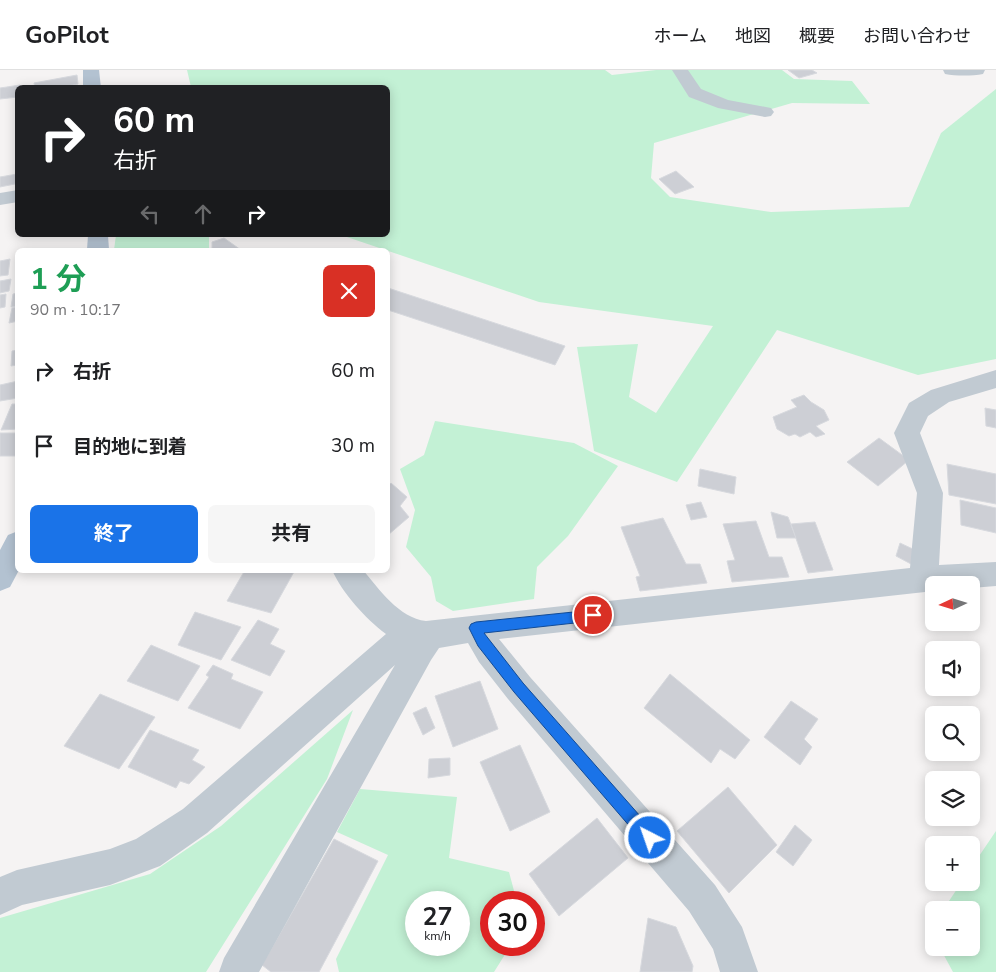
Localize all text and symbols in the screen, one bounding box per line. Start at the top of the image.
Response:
text: GoPilot [25,19,109,51]
text: ホーム [654,24,707,48]
text: 地図 [735,24,771,48]
text: 概要 [799,24,835,48]
text: お問い合わせ [863,24,971,48]
text: 60 m [113,97,195,144]
icon: right [30,105,95,170]
text: 右折 [113,146,157,176]
icon: left [136,200,164,228]
icon: ahead [189,200,217,228]
icon: right [242,200,270,228]
text: 1 分 [30,259,86,300]
button: close [323,265,375,317]
text: 90 m · 10:17 [30,299,121,321]
icon: right [30,357,58,385]
text: 60 m [331,358,375,384]
text: 右折 [73,359,111,385]
icon: arrive [30,432,58,460]
text: 30 m [331,433,375,459]
text: 目的地に到着 [73,434,187,460]
button: 終了 [30,505,198,563]
button: 共有 [208,505,375,563]
north arrow [925,576,980,631]
map controls [925,576,980,956]
pin [572,594,614,636]
icon: arrive [579,601,607,629]
button: sound [925,641,980,696]
button: search [925,706,980,761]
button: layers [925,771,980,826]
position arrow [623,811,675,863]
button: + [925,836,980,891]
speed limit sign: 30 [480,891,545,956]
text: 27 [422,900,453,934]
button: − [925,901,980,956]
text: km/h [424,928,451,944]

